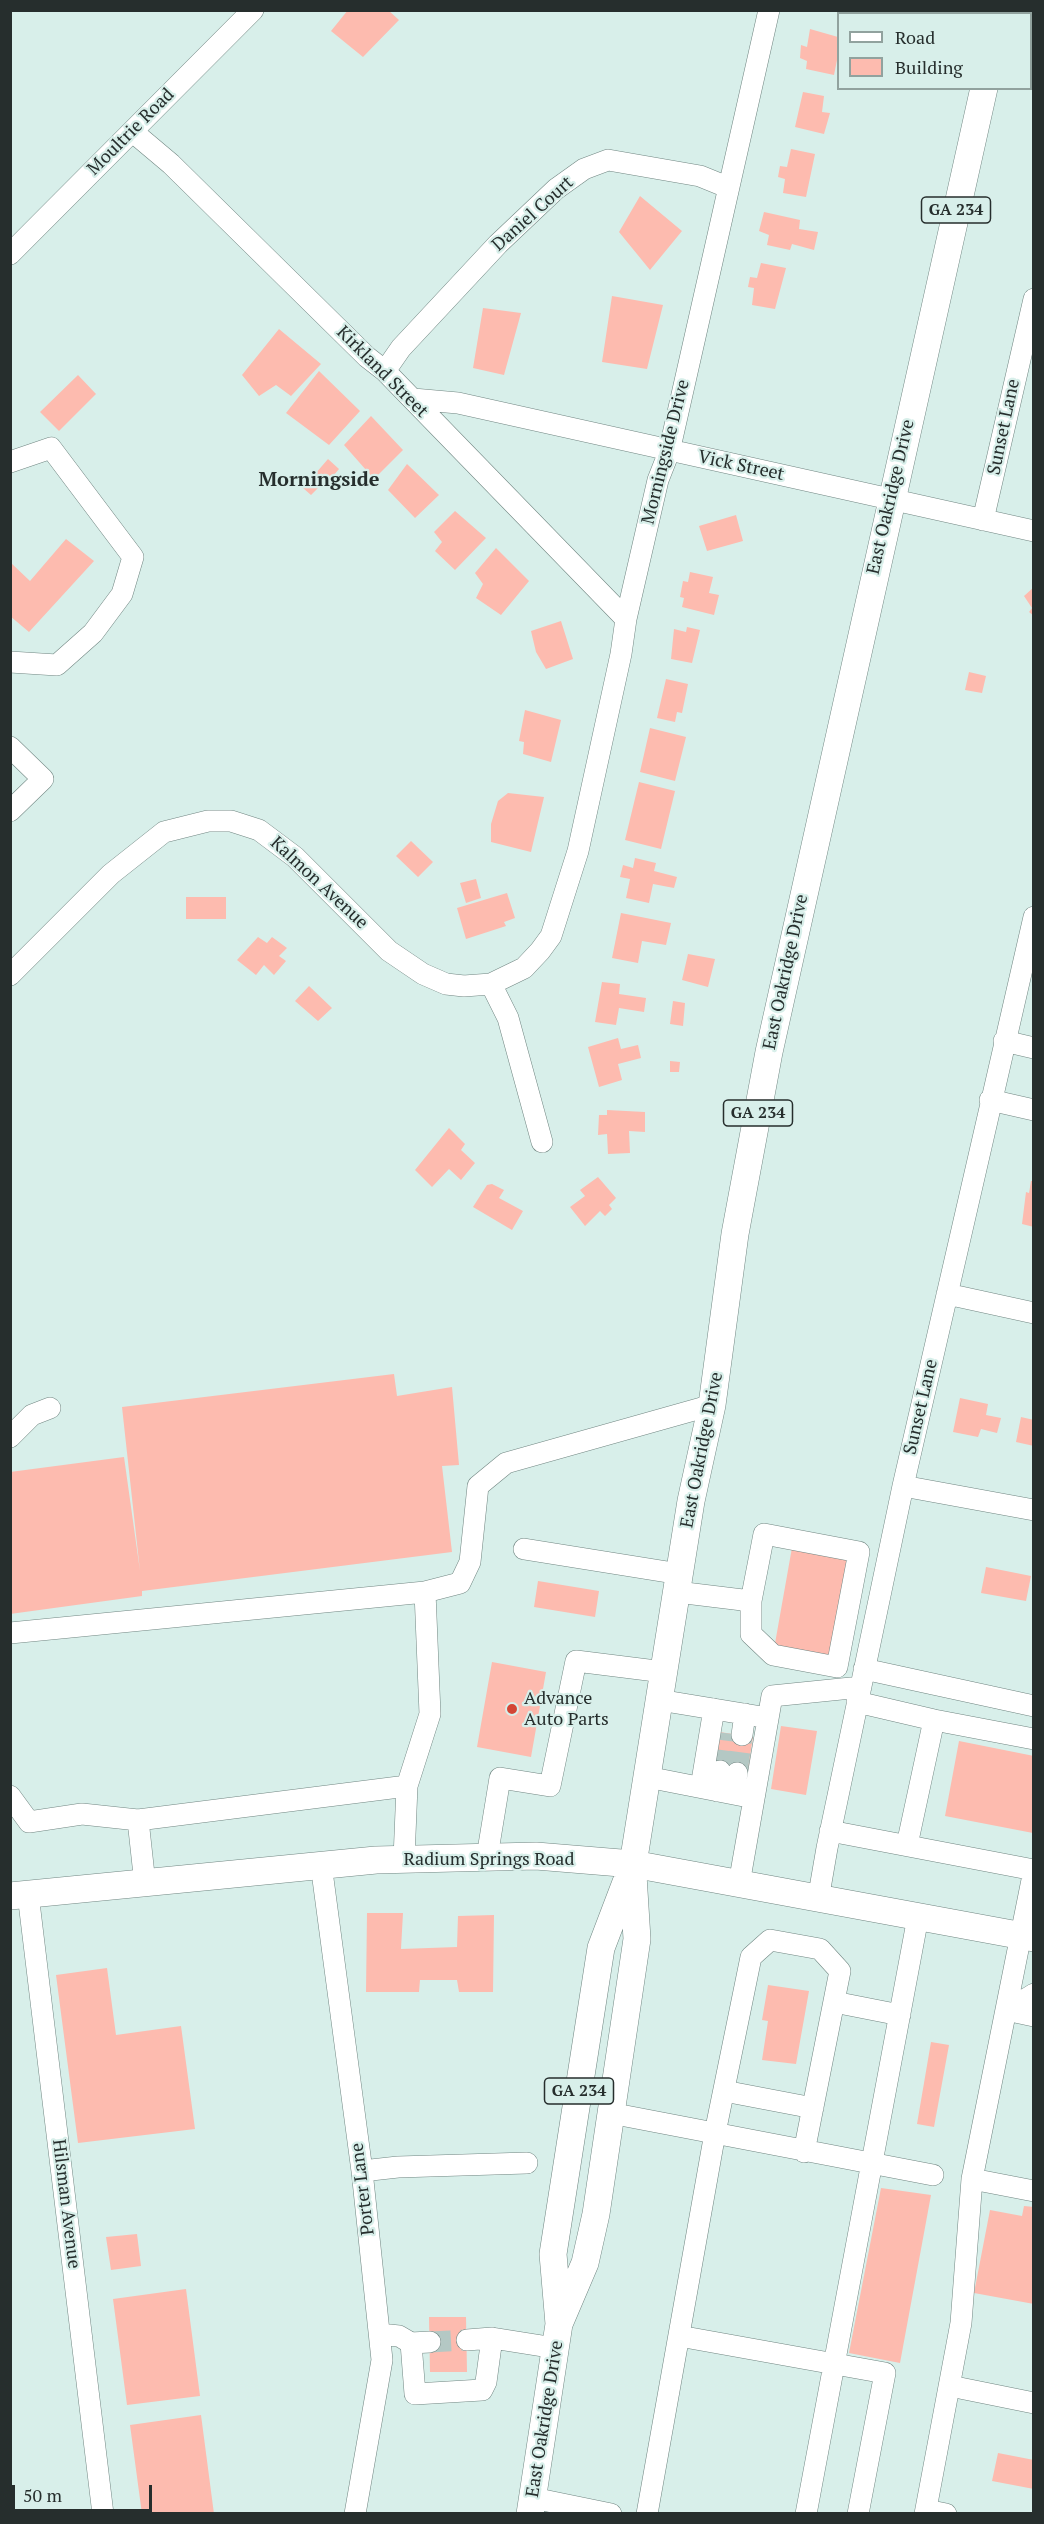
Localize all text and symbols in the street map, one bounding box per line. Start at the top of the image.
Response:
legend [837,12,1032,90]
text: Road [895,25,935,49]
text: Building [895,55,963,79]
street label: Moultrie Road [83,84,179,180]
street label: Daniel Court [488,172,578,256]
road number: GA 234 [922,197,990,223]
street label: Kirkland Street [332,322,432,422]
street label: Morningside Drive [638,377,694,527]
street label: Sunset Lane [983,377,1025,477]
street label: East Oakridge Drive [863,417,919,577]
street label: Vick Street [696,446,786,486]
district label: Morningside [258,468,380,492]
street label: Kalmon Avenue [266,832,372,934]
street label: East Oakridge Drive [759,892,813,1052]
road number: GA 234 [724,1100,792,1126]
street label: Sunset Lane [900,1357,942,1457]
street label: East Oakridge Drive [676,1370,728,1530]
place label: Advance Auto Parts [524,1688,609,1730]
marker: Advance Auto Parts [505,1702,519,1716]
street label: Radium Springs Road [404,1849,574,1871]
road number: GA 234 [544,2078,614,2104]
street label: Hilsman Avenue [47,2138,85,2270]
street label: Porter Lane [347,2142,379,2236]
street label: East Oakridge Drive [522,2339,568,2499]
scale bar [15,2473,154,2511]
text: 50 m [23,2483,62,2507]

